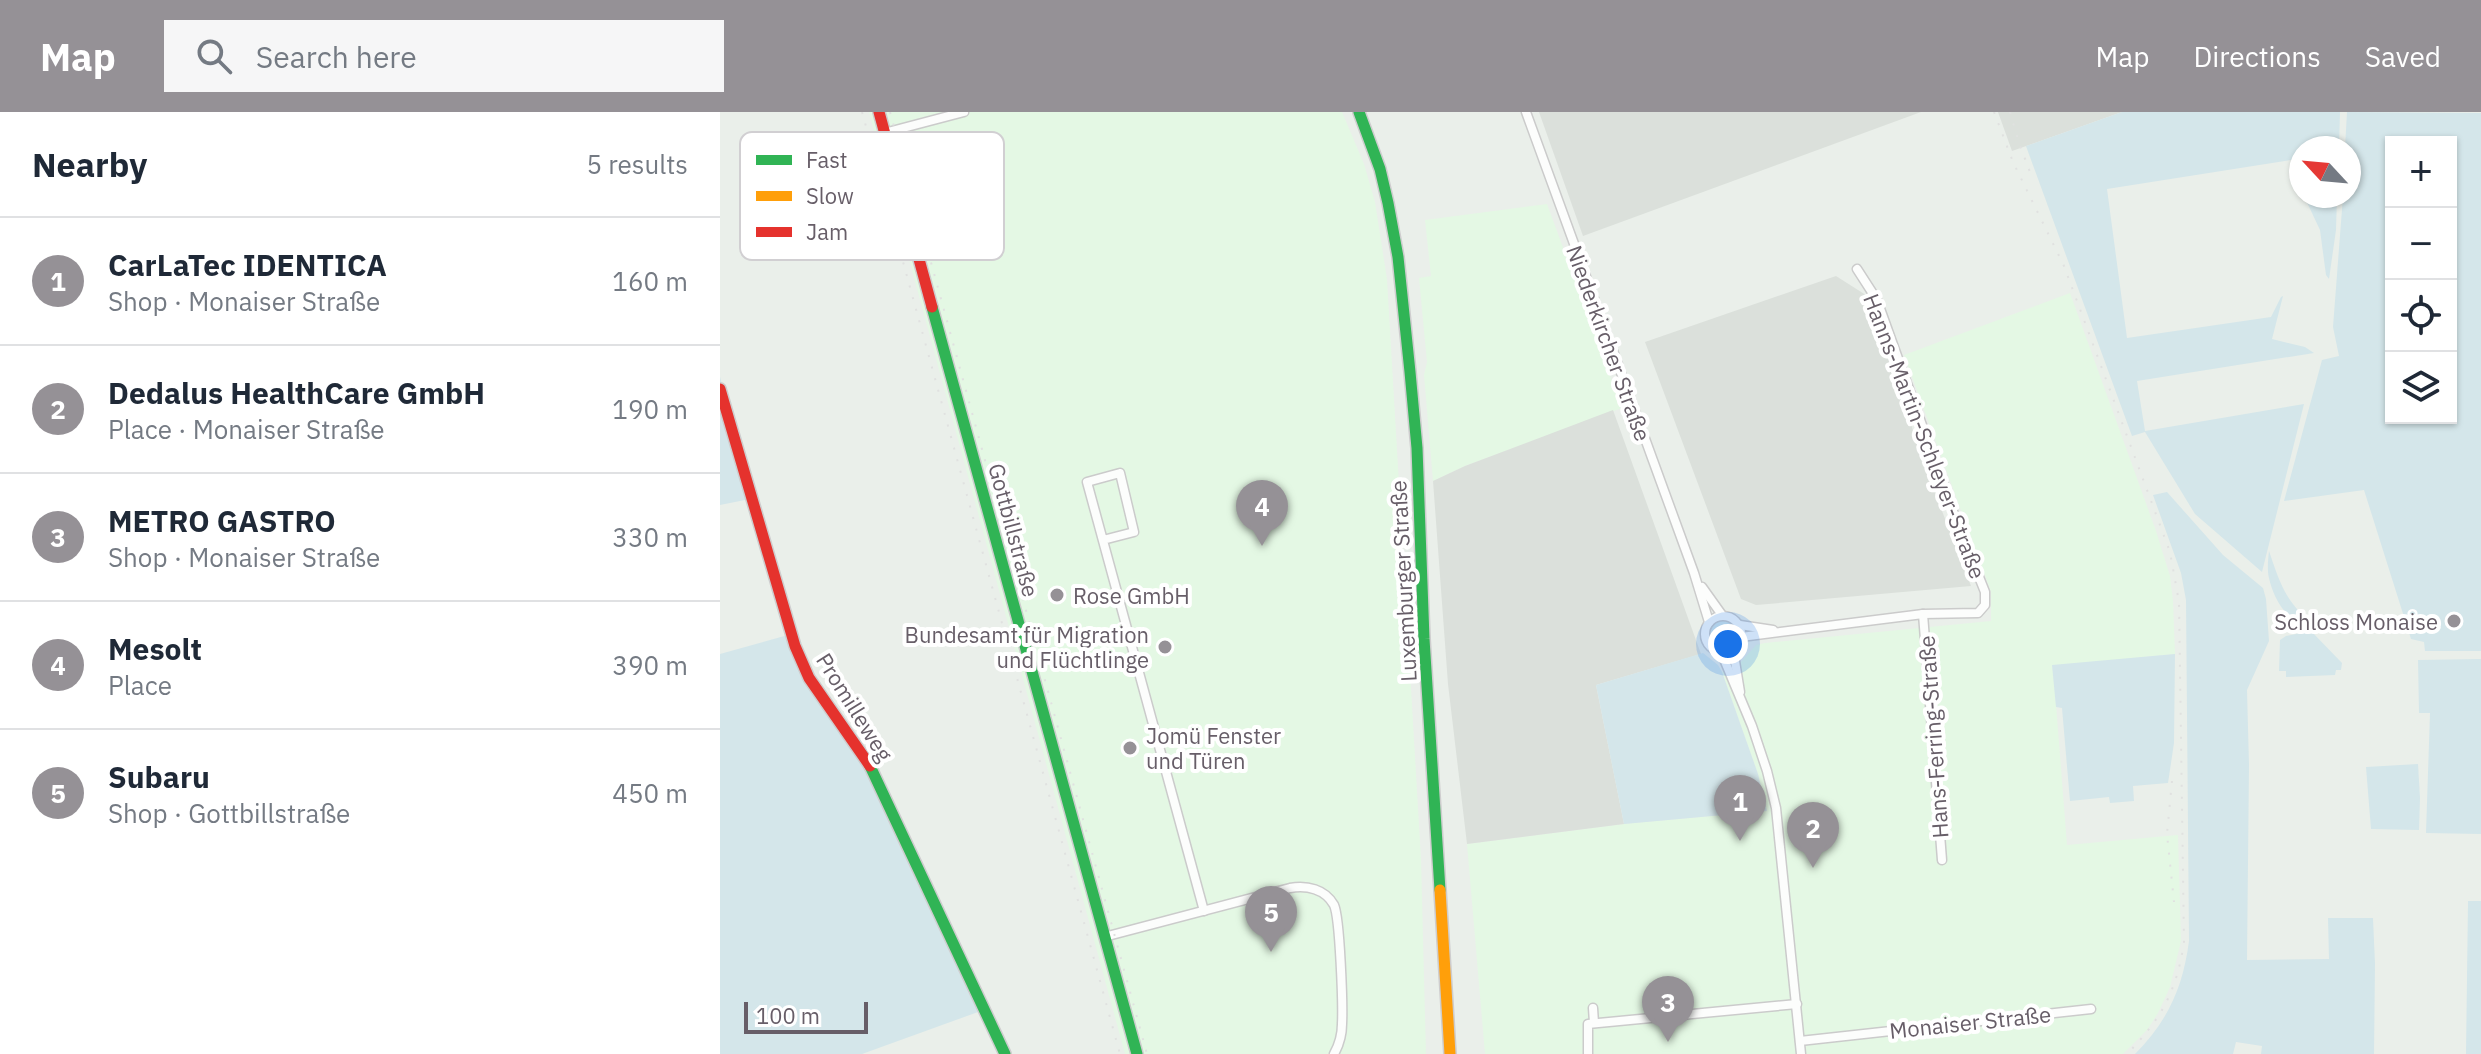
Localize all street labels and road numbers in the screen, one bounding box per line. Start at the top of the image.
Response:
street label: Niederkircher Straße [1560,241,1658,445]
street label: Hanns-Martin-Schleyer-Straße [1857,289,1993,583]
street label: Gottbillstraße [982,460,1046,600]
street label: Luxemburger Straße [1383,480,1423,682]
street label: Hans-Ferring-Straße [1911,635,1955,839]
street label: Promilleweg [810,647,900,767]
street label: Monaiser Straße [1888,999,2052,1045]

